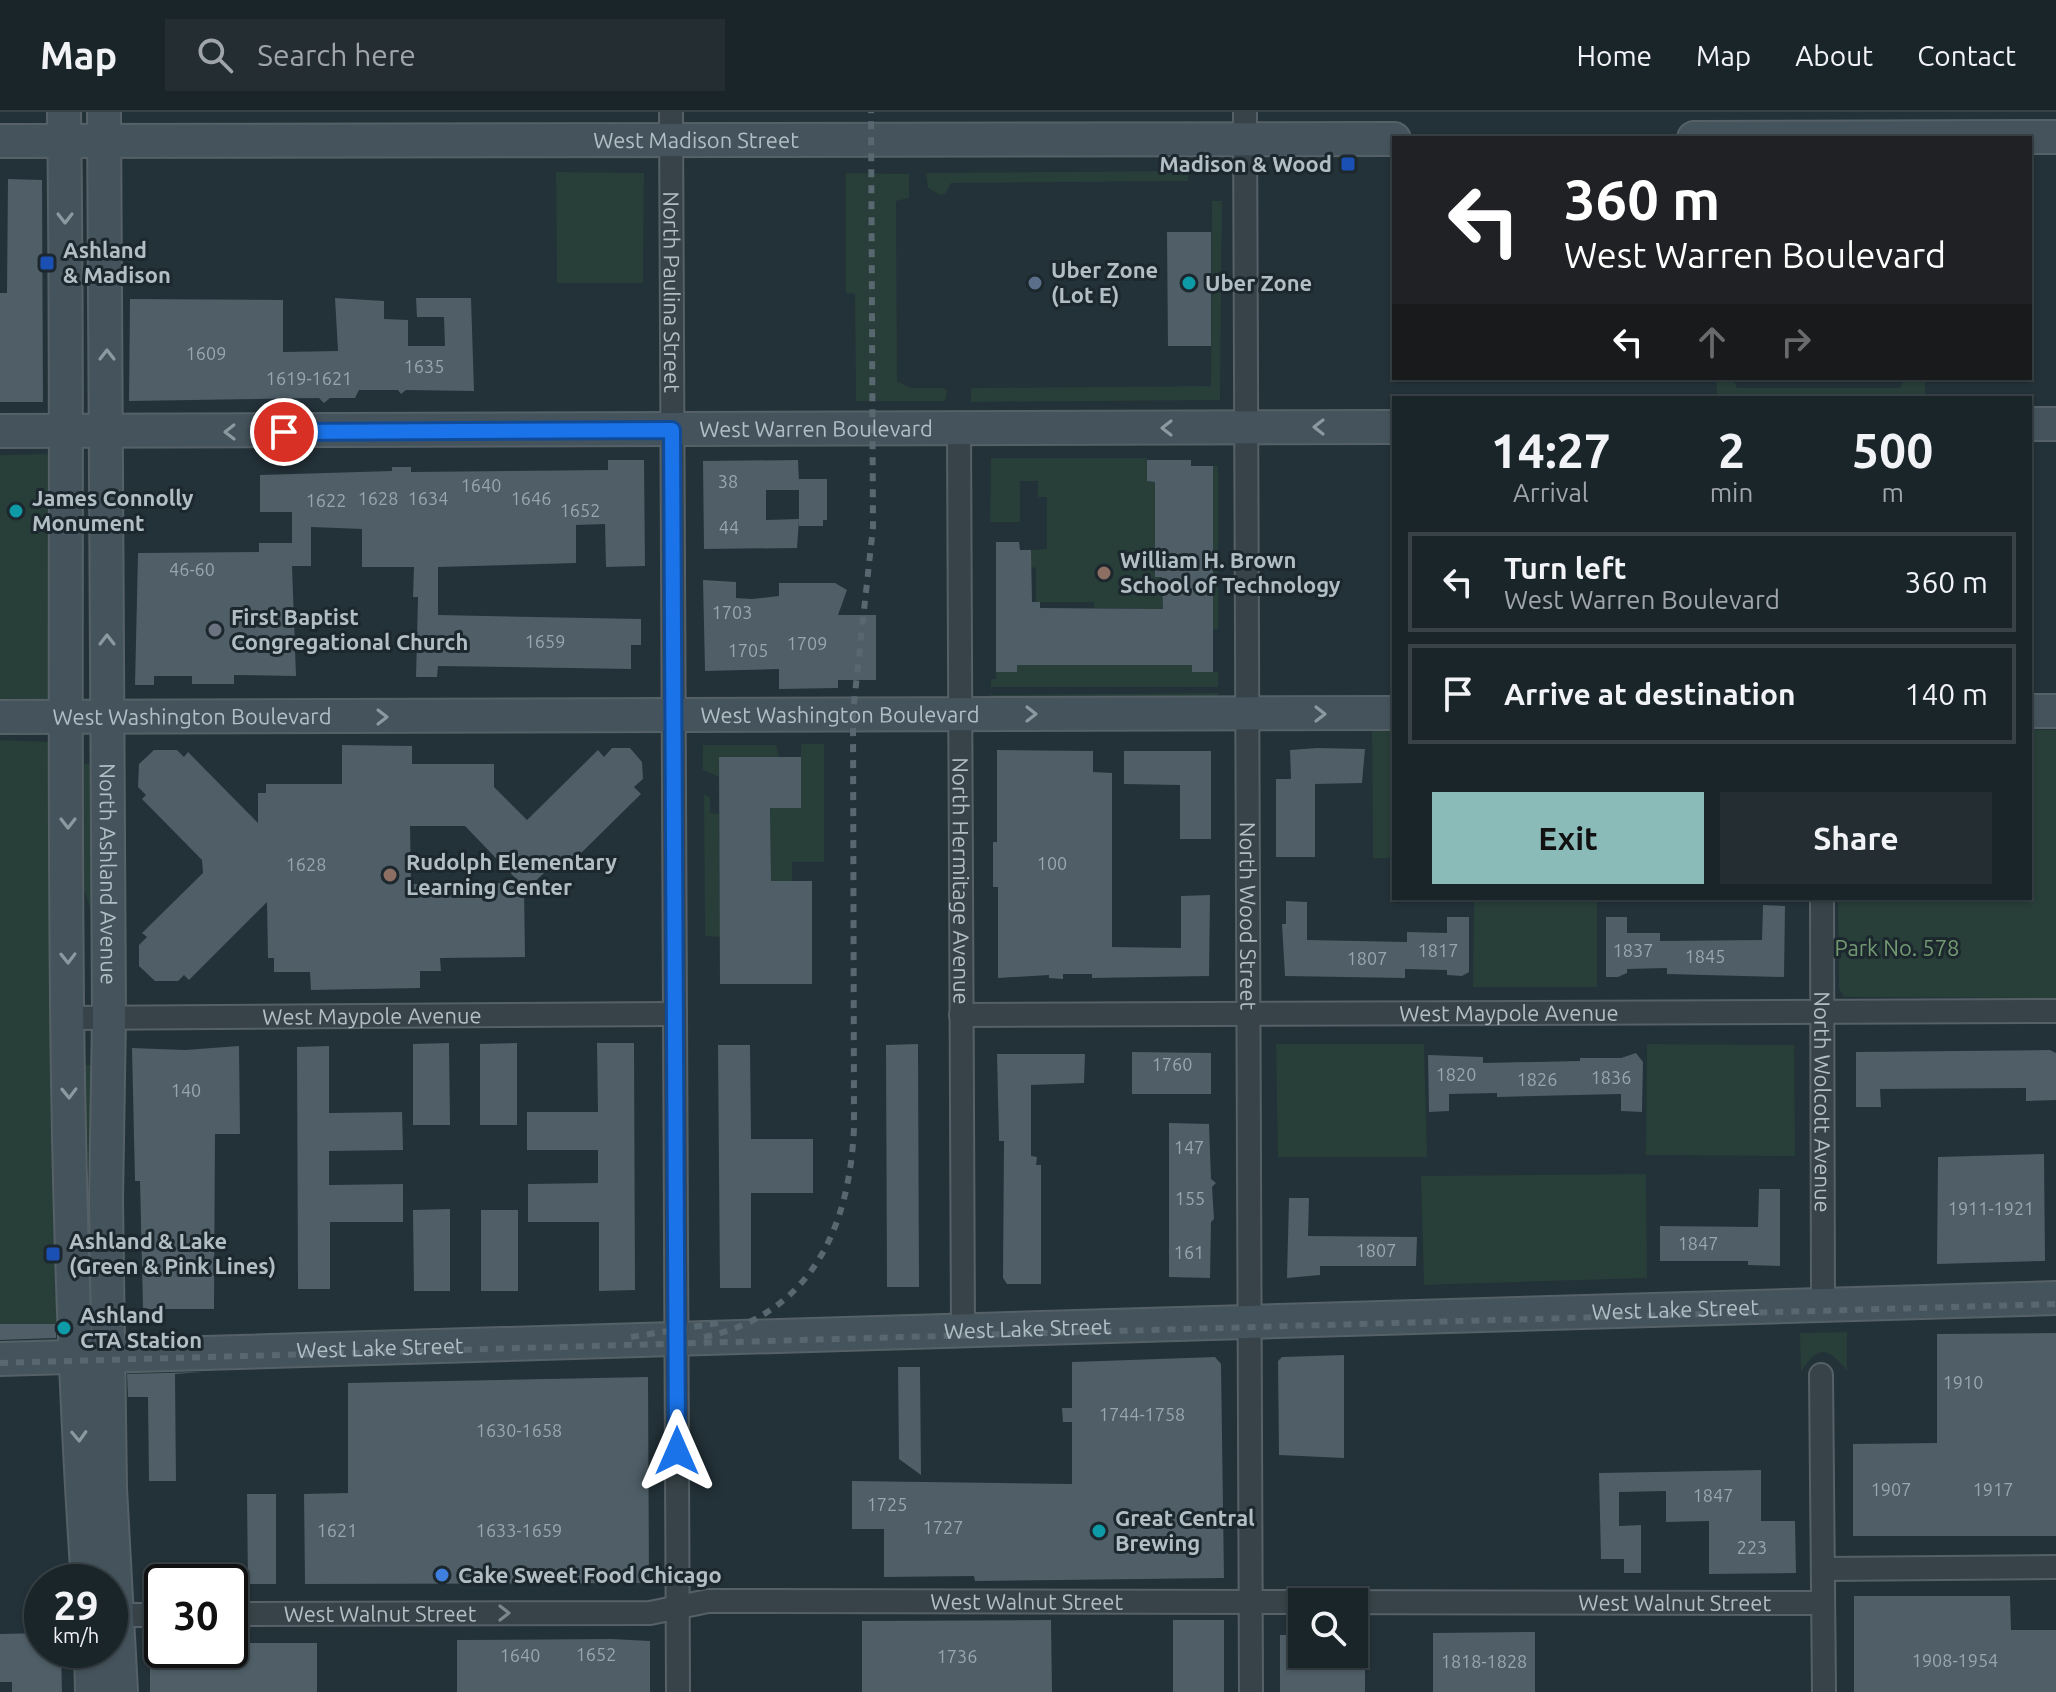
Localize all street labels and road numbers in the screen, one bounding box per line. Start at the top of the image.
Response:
street label: West Madison Street [593,127,799,152]
street label: North Paulina Street [659,191,685,393]
street label: West Warren Boulevard [699,415,933,441]
street label: West Washington Boulevard [700,701,980,727]
street label: West Washington Boulevard [52,703,332,729]
street label: North Hermitage Avenue [948,757,975,1005]
street label: North Ashland Avenue [96,763,122,985]
street label: North Wood Street [1236,822,1261,1011]
street label: North Wolcott Avenue [1810,991,1836,1213]
street label: West Maypole Avenue [1399,1000,1619,1025]
street label: West Maypole Avenue [262,1002,482,1029]
street label: West Lake Street [1591,1294,1760,1324]
street label: West Lake Street [943,1313,1112,1343]
street label: West Lake Street [296,1332,464,1362]
street label: West Walnut Street [930,1588,1124,1614]
street label: West Walnut Street [1578,1590,1772,1615]
street label: West Walnut Street [284,1600,477,1626]

